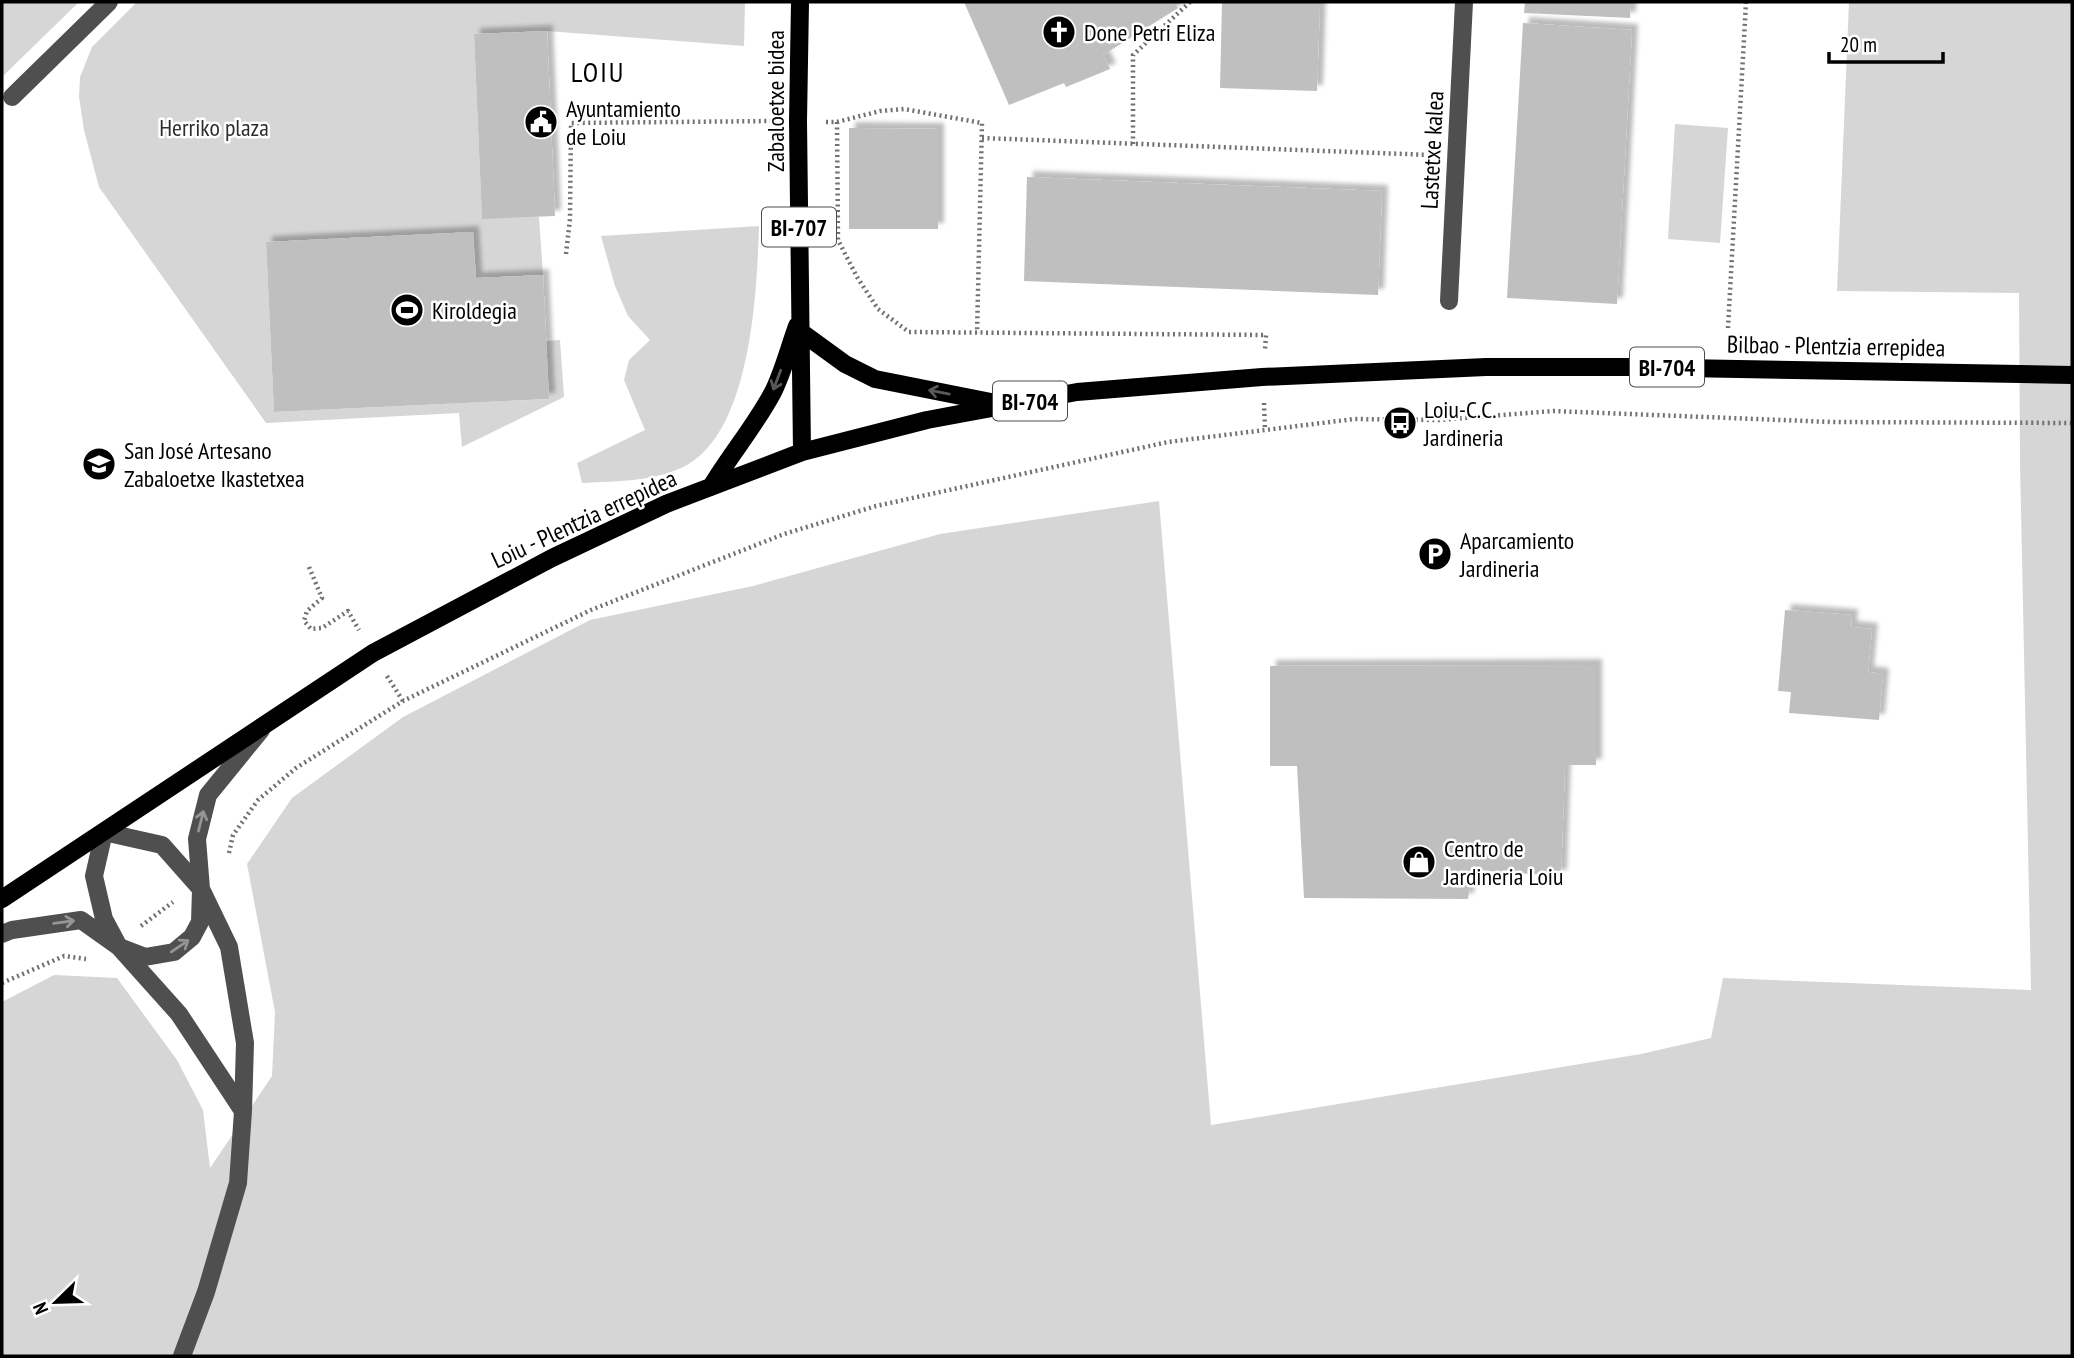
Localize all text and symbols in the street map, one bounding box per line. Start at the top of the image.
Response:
church icon: Done Petri Eliza [1040,13,1078,51]
place label: Done Petri Eliza [1084,17,1215,48]
scale bar [1829,21,1943,65]
street label: Zabaloetxe bidea [760,30,791,172]
text: 20 m [1840,31,1877,58]
district label: LOIU [571,53,625,90]
street label: Lastetxe kalea [1413,90,1451,210]
place label: Ayuntamiento de Loiu [566,93,681,152]
public building icon: Ayuntamiento de Loiu [522,103,560,141]
park label: Herriko plaza [159,112,269,143]
road number: BI-707 [762,208,836,246]
sports icon: Kiroldegia [388,291,426,329]
place label: Kiroldegia [432,295,517,326]
street label: Bilbao - Plentzia errepidea [1727,329,1945,363]
road number: BI-704 [1630,348,1704,386]
one-way arrow [770,369,782,391]
road number: BI-704 [993,382,1067,420]
one-way arrow [928,385,951,399]
place label: Loiu-C.C. Jardineria [1423,394,1503,453]
bus stop icon: Loiu-C.C. Jardineria [1381,404,1419,442]
place label: San José Artesano Zabaloetxe Ikastetxea [124,435,305,494]
school or university icon: San José Artesano Zabaloetxe Ikastetxea [80,445,118,483]
street label: Loiu - Plentzia errepidea [486,463,682,575]
place label: Aparcamiento Jardineria [1459,525,1574,584]
parking icon: Aparcamiento Jardineria [1416,535,1454,573]
one-way arrow [195,810,208,833]
place label: Centro de Jardineria Loiu [1443,833,1563,892]
shop icon: Centro de Jardineria Loiu [1400,843,1438,881]
one-way arrow [52,915,75,928]
one-way arrow [170,938,189,953]
north arrow [21,1267,91,1337]
text: N [27,1299,53,1318]

